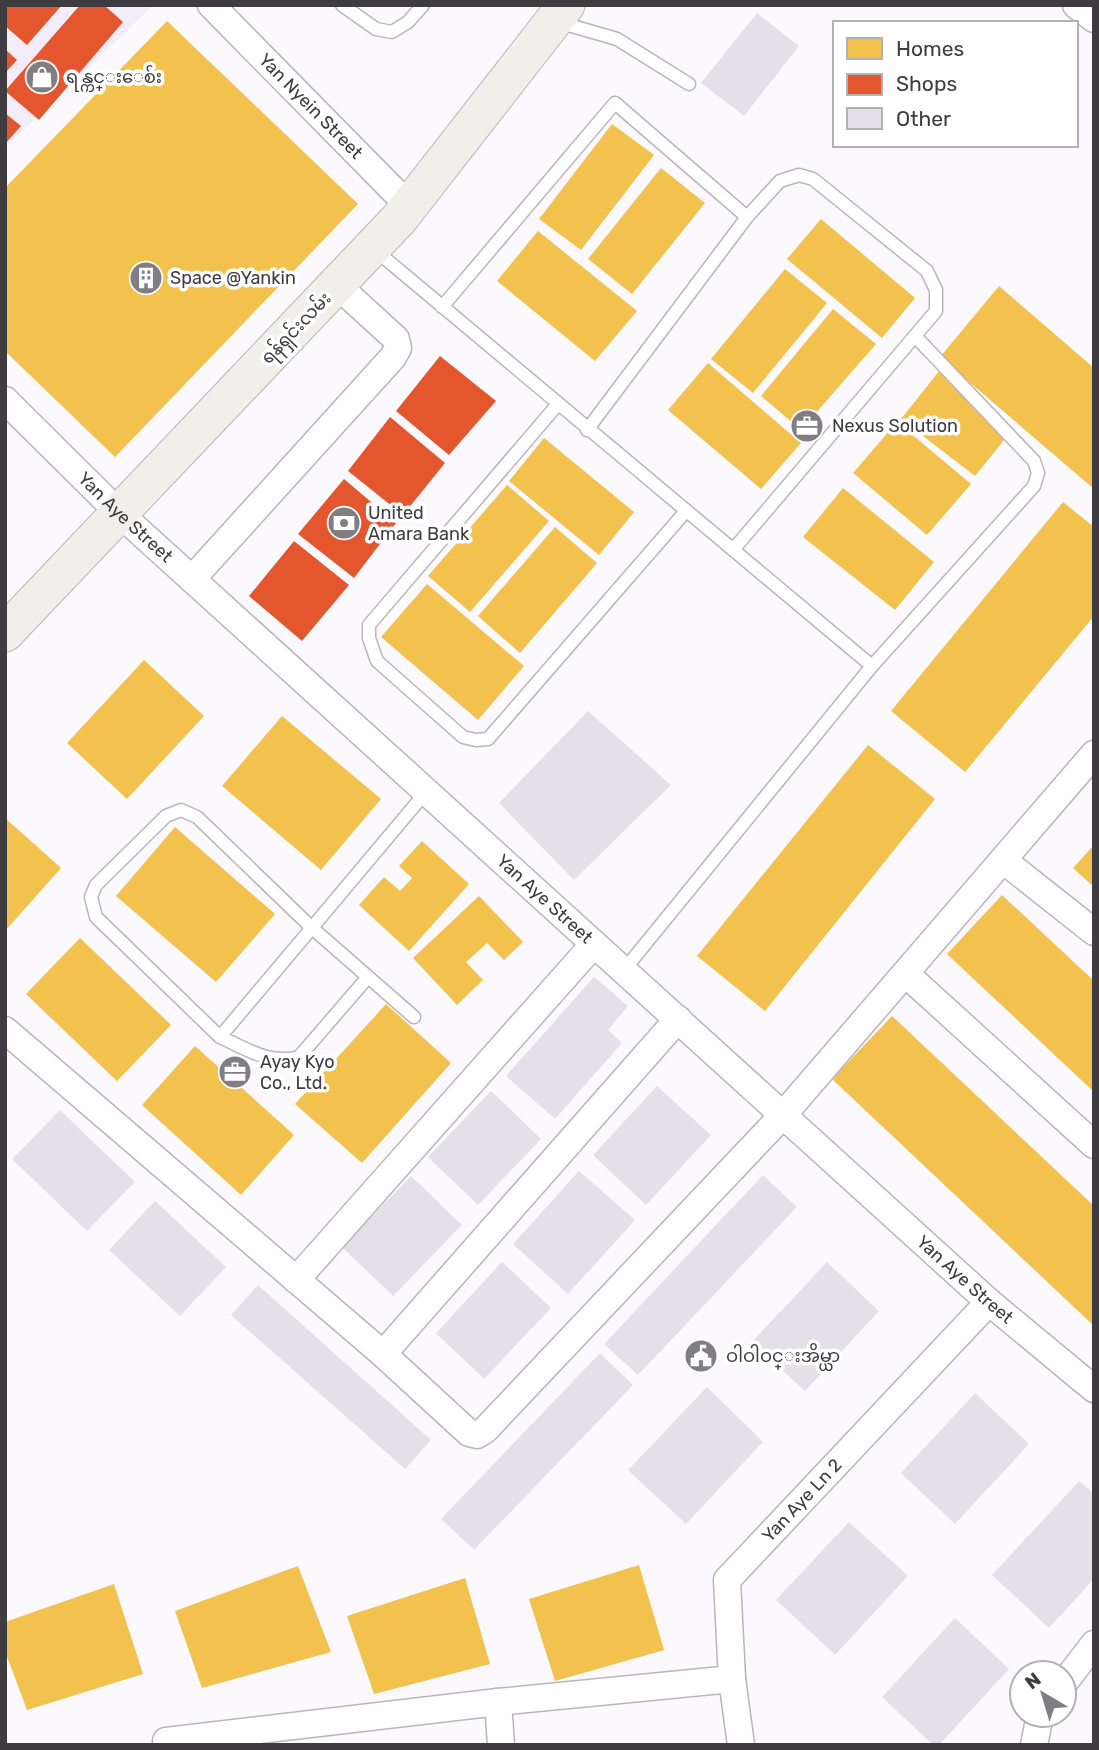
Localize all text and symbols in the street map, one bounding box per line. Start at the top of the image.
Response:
legend [833,21,1078,147]
text: Homes [896,36,964,61]
street label: Yan Nyein Street [254,49,367,163]
shop icon: ရန္ကင္းေစ်း [23,58,61,96]
place label: ရန္ကင္းေစ်း [66,64,162,92]
text: Shops [896,71,957,96]
text: Other [896,106,951,131]
building icon: Space @Yankin [127,259,165,297]
place label: Space @Yankin [170,267,296,289]
street label: ရန်ရှင်းလမ်း [255,286,339,371]
office icon: Nexus Solution [788,407,826,445]
place label: Nexus Solution [832,415,958,437]
street label: Yan Aye Street [73,467,177,567]
place label: United Amara Bank [368,502,470,545]
bank icon: United Amara Bank [325,504,363,542]
street label: Yan Aye Street [492,850,597,948]
place label: Ayay Kyo Co., Ltd. [260,1051,335,1094]
office icon: Ayay Kyo Co., Ltd. [216,1053,254,1091]
street label: Yan Aye Street [912,1231,1018,1328]
public building icon: ဝါဝါဝင္းအိမ္ယာ [682,1337,720,1375]
place label: ဝါဝါဝင္းအိမ္ယာ [726,1342,840,1371]
street label: Yan Aye Ln 2 [757,1454,846,1547]
north arrow [1008,1659,1078,1729]
text: N [1020,1668,1045,1694]

